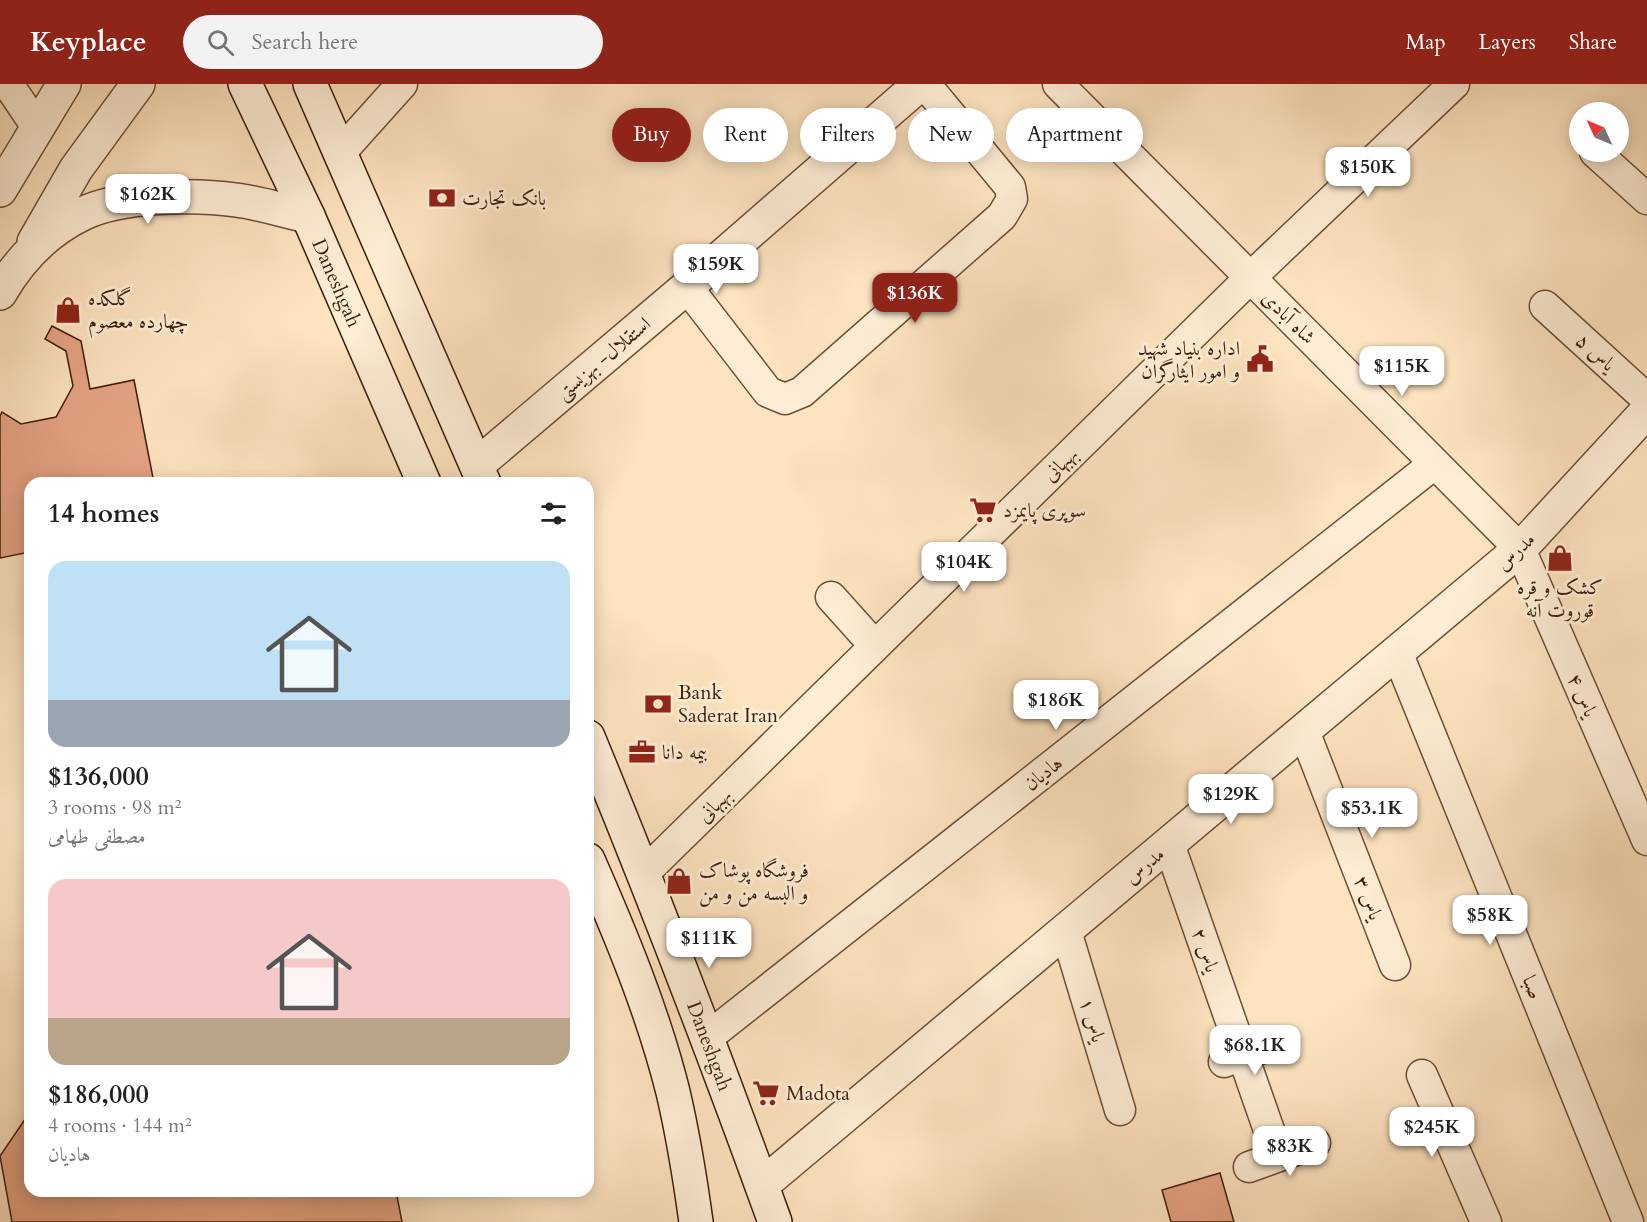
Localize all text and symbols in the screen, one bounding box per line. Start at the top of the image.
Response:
search box [183,15,603,69]
text: Keyplace [30,23,147,61]
icon: search [204,26,237,59]
text: Search here [252,27,358,57]
text: Map [1406,28,1446,57]
text: Layers [1479,28,1536,57]
text: Share [1569,28,1617,57]
north arrow [1569,102,1629,162]
map controls [1569,102,1629,162]
chip: Buy [612,108,691,162]
chip: Rent [703,108,788,162]
chip: Filters [800,108,896,162]
chip: New [908,108,994,162]
chip: Apartment [1006,108,1143,162]
pin: $150K [1326,147,1410,198]
text: $150K [1339,153,1397,180]
pin: $162K [106,174,190,225]
text: $162K [119,180,177,207]
bank icon: بانک تجارت [427,183,457,213]
place label: بانک تجارت [462,185,546,212]
street label: Daneshgah [305,234,368,331]
pin: $159K [674,244,758,295]
text: $159K [687,250,745,277]
pin: $136K [873,273,957,324]
text: $136K [886,279,944,306]
place label: گلکده چهارده معصوم [88,285,189,339]
street label: شاه آبادی [1256,285,1321,350]
shop icon: گلکده چهارده معصوم [53,295,83,325]
street label: استقلال- بهزیستی [550,311,657,407]
street label: یاس ۵ [1570,327,1622,378]
place label: اداره بنیاد شهید و امور ایثارگران [1138,335,1240,385]
public building icon: اداره بنیاد شهید و امور ایثارگران [1245,344,1275,374]
pin: $115K [1360,346,1444,397]
text: $115K [1373,352,1431,379]
street label: بهبهانی [1037,441,1084,488]
supermarket icon: سوپری پایمزد [968,495,998,525]
text: 14 homes [48,496,159,531]
icon: filters [537,497,570,530]
place label: سوپری پایمزد [1003,497,1086,525]
street label: مدرس [1490,526,1541,577]
pin: $104K [922,542,1006,593]
shop icon: کشک و قره قوروت آنه [1545,543,1575,573]
text: $104K [935,548,993,575]
place label: کشک و قره قوروت آنه [1517,574,1603,624]
icon: home [255,600,363,708]
street label: یاس ۴ [1561,669,1605,722]
place label: Bank Saderat Iran [678,679,779,729]
pin: $186K [1014,680,1098,731]
text: $186K [1027,686,1085,713]
bank icon: Bank Saderat Iran [643,689,673,719]
office icon: بیمه دانا [627,737,657,767]
place label: بیمه دانا [662,739,708,766]
street label: هادیان [1018,750,1068,797]
text: $136,000 [48,759,149,794]
pin: $129K [1189,774,1273,825]
text: $129K [1202,780,1260,807]
street label: بهبهانی [691,782,738,829]
pin: $53.1K [1323,788,1421,839]
text: 3 rooms · 98 m² [48,794,181,821]
text: $53.1K [1341,794,1403,821]
text: مصطفی طهامی [48,823,146,850]
street label: مدرس [1118,841,1170,890]
place label: فروشگاه پوشاک و البسه من و من [699,857,809,907]
shop icon: فروشگاه پوشاک و البسه من و من [664,866,694,896]
street label: یاس ۳ [1348,872,1390,925]
pin: $58K [1454,895,1526,946]
text: $58K [1467,901,1513,928]
icon: home [255,918,363,1026]
pin: $111K [667,918,751,969]
text: $111K [680,924,738,951]
street label: یاس ۲ [1185,924,1226,977]
street label: صبا [1516,971,1549,1003]
street label: یاس ۱ [1073,995,1112,1047]
street label: Daneshgah [680,997,739,1095]
pin: $68.1K [1206,1025,1304,1076]
text: $68.1K [1224,1031,1286,1058]
text: $186,000 [48,1077,149,1112]
supermarket icon: Madota [751,1078,781,1108]
place label: Madota [786,1080,850,1107]
pin: $245K [1390,1107,1474,1158]
text: 4 rooms · 144 m² [48,1112,192,1139]
text: $245K [1403,1113,1461,1140]
pin: $83K [1254,1126,1326,1177]
text: $83K [1267,1132,1313,1159]
text: هادیان [48,1141,90,1168]

